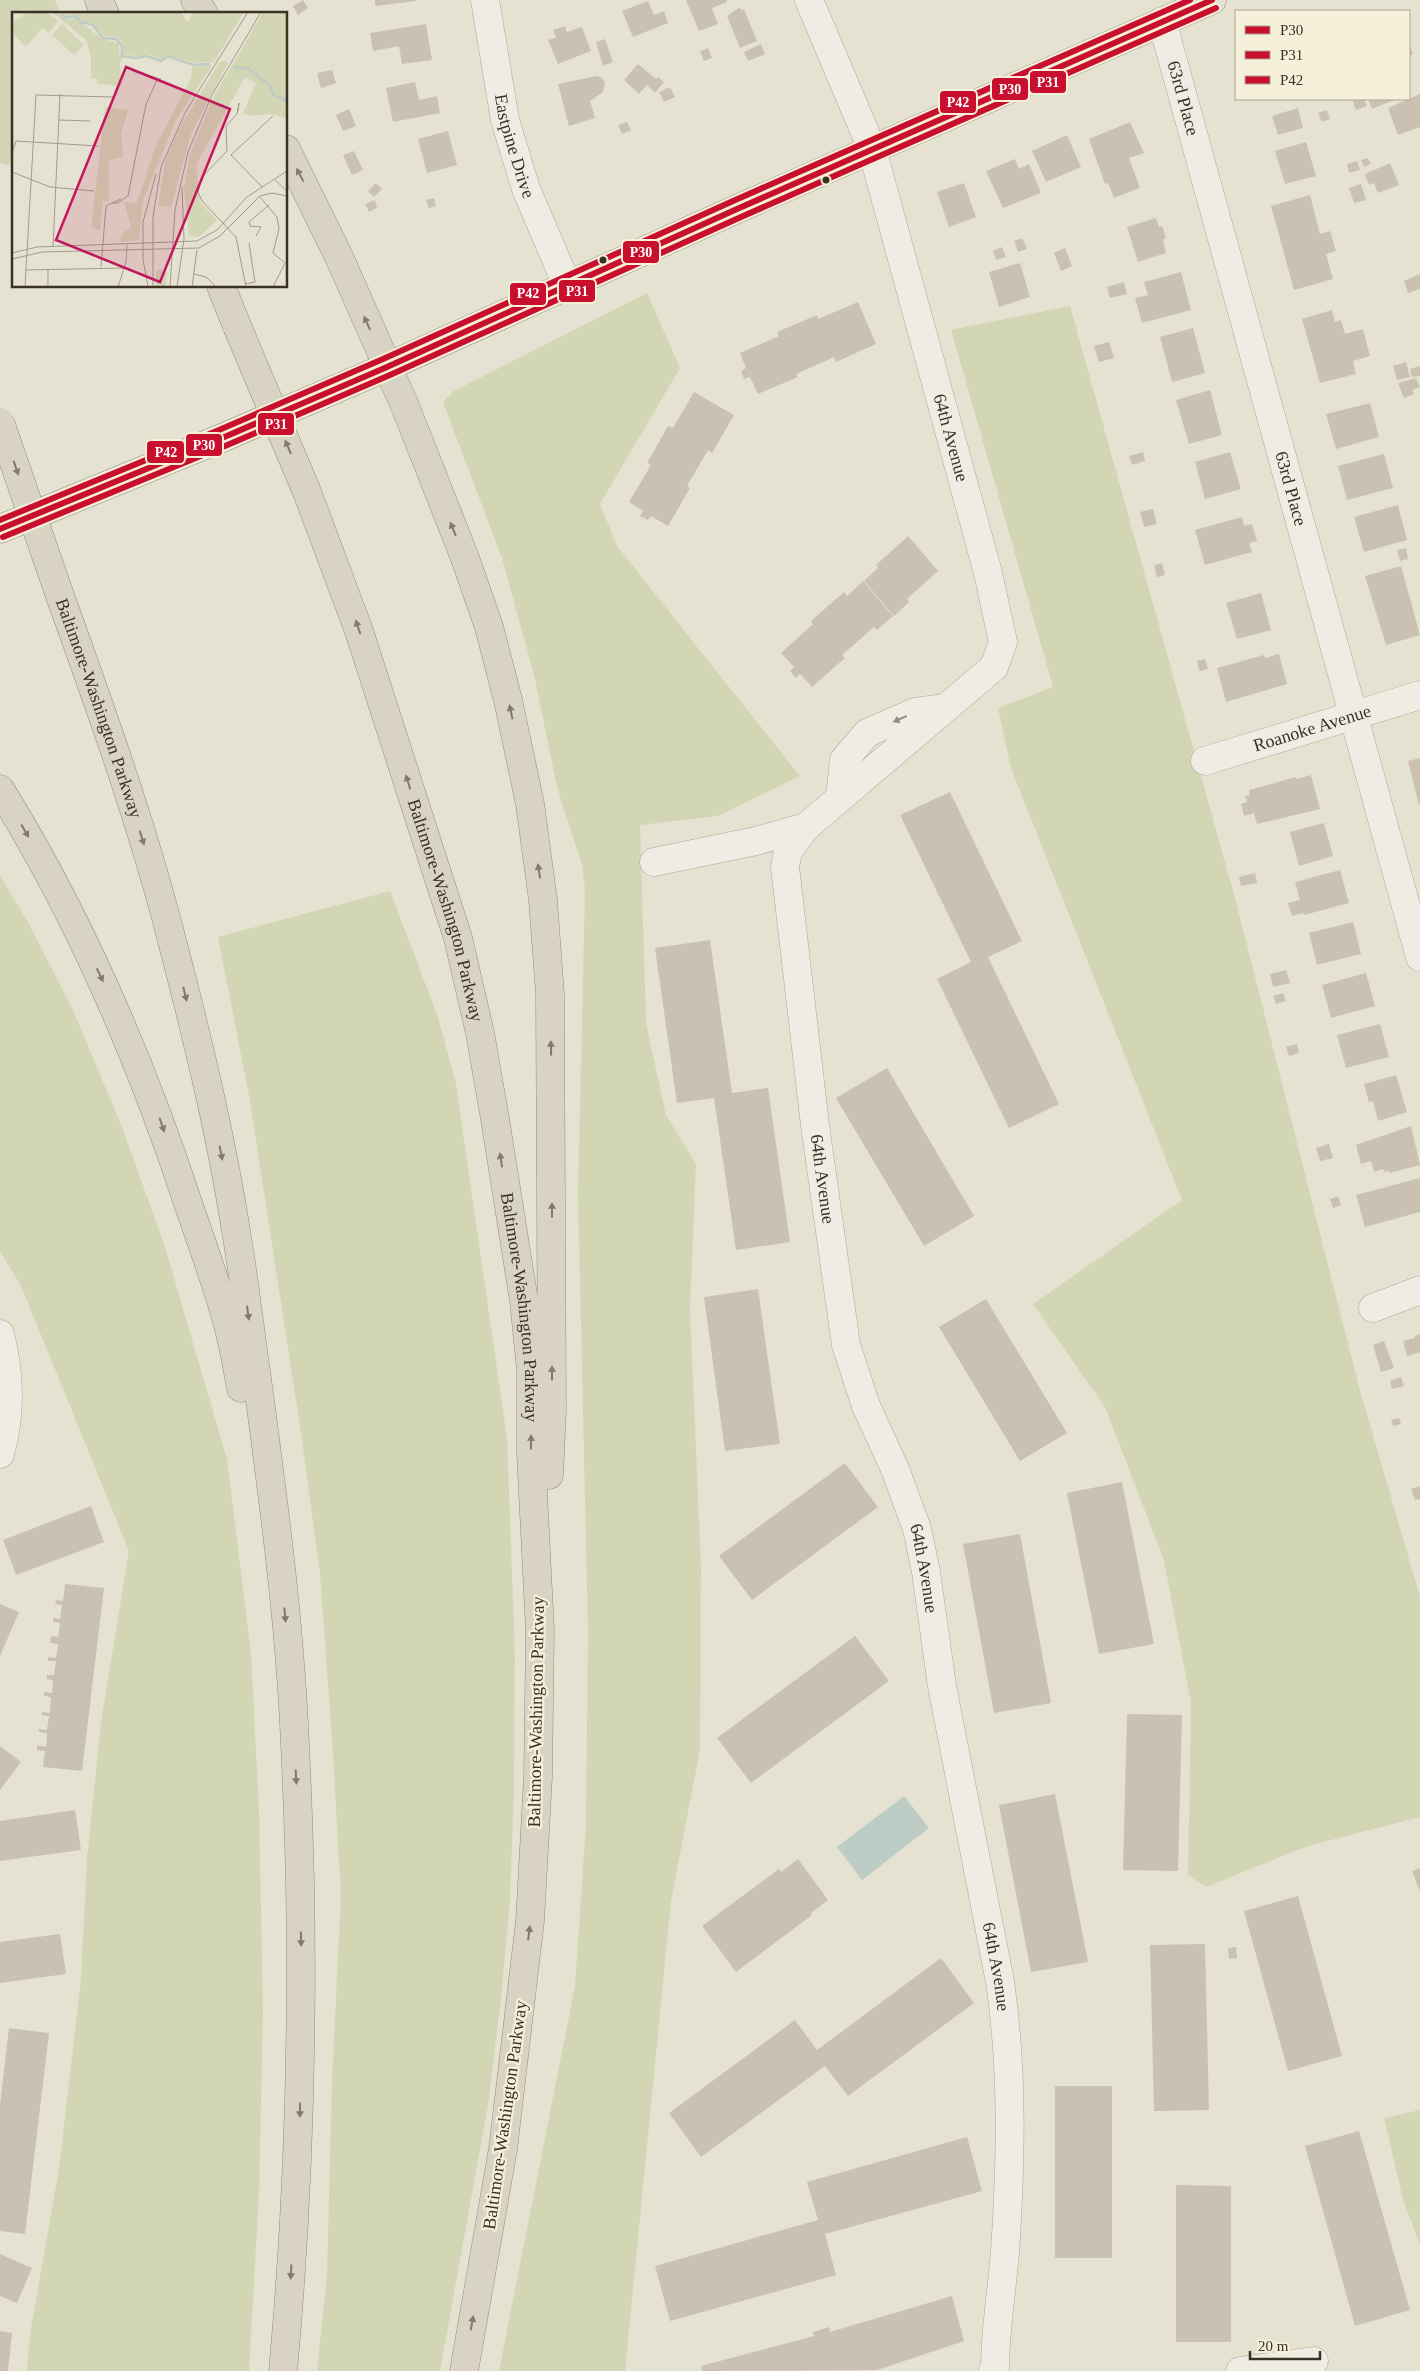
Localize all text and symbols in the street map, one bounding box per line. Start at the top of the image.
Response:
legend [1235,10,1410,100]
inset map [12,12,288,288]
text: P30 [1280,22,1303,38]
text: P31 [1280,47,1303,63]
street label: 63rd Place [1163,59,1203,138]
line badge: P31 [1029,70,1067,94]
text: P42 [1280,72,1303,88]
text: P31 [1037,75,1059,90]
line badge: P30 [991,77,1029,101]
text: P30 [999,82,1021,97]
line badge: P42 [939,90,977,114]
street label: Eastpine Drive [491,92,539,201]
text: P42 [947,95,969,110]
one-way arrow [296,168,304,182]
unlabelled marker [821,175,831,185]
line badge: P30 [622,240,660,264]
text: P30 [630,245,652,260]
unlabelled marker [598,255,608,265]
line badge: P31 [558,279,596,303]
line badge: P42 [509,282,547,306]
text: P31 [566,284,588,299]
text: P42 [517,286,539,301]
one-way arrow [363,316,371,330]
street label: 64th Avenue [929,391,973,484]
line badge: P31 [257,412,295,436]
text: P31 [265,417,287,432]
line badge: P30 [185,433,223,457]
text: P30 [193,438,215,453]
line badge: P42 [146,440,185,464]
one-way arrow [284,440,292,454]
text: P42 [155,445,177,460]
street label: 63rd Place [1271,449,1311,528]
one-way arrow [12,461,20,476]
one-way arrow [449,522,457,536]
street label: Baltimore-Washington Parkway [52,596,146,821]
one-way arrow [354,619,362,634]
street label: Roanoke Avenue [1251,701,1373,756]
one-way arrow [507,704,515,719]
one-way arrow [893,715,907,723]
one-way arrow [404,774,411,789]
street label: Baltimore-Washington Parkway [404,796,487,1024]
one-way arrow [20,825,29,838]
one-way arrow [138,830,146,845]
one-way arrow [535,863,543,879]
one-way arrow [96,968,104,982]
one-way arrow [181,987,189,1002]
one-way arrow [547,1039,555,1055]
one-way arrow [158,1118,166,1133]
street label: 64th Avenue [806,1133,839,1225]
one-way arrow [218,1145,226,1161]
one-way arrow [497,1151,505,1167]
street label: Baltimore-Washington Parkway [497,1191,541,1422]
one-way arrow [548,1202,556,1218]
one-way arrow [244,1305,252,1321]
one-way arrow [548,1364,556,1380]
one-way arrow [527,1434,535,1450]
street label: 64th Avenue [906,1521,942,1614]
street label: Baltimore-Washington Parkway [524,1596,548,1828]
one-way arrow [282,1607,290,1623]
one-way arrow [293,1769,301,1785]
street label: 64th Avenue [978,1920,1014,2012]
one-way arrow [525,1925,533,1941]
one-way arrow [297,1931,305,1947]
street label: Baltimore-Washington Parkway [479,1999,531,2231]
one-way arrow [295,2102,303,2118]
one-way arrow [287,2264,295,2280]
one-way arrow [469,2315,477,2331]
scale bar [1250,2328,1320,2360]
text: 20 m [1258,2338,1289,2354]

